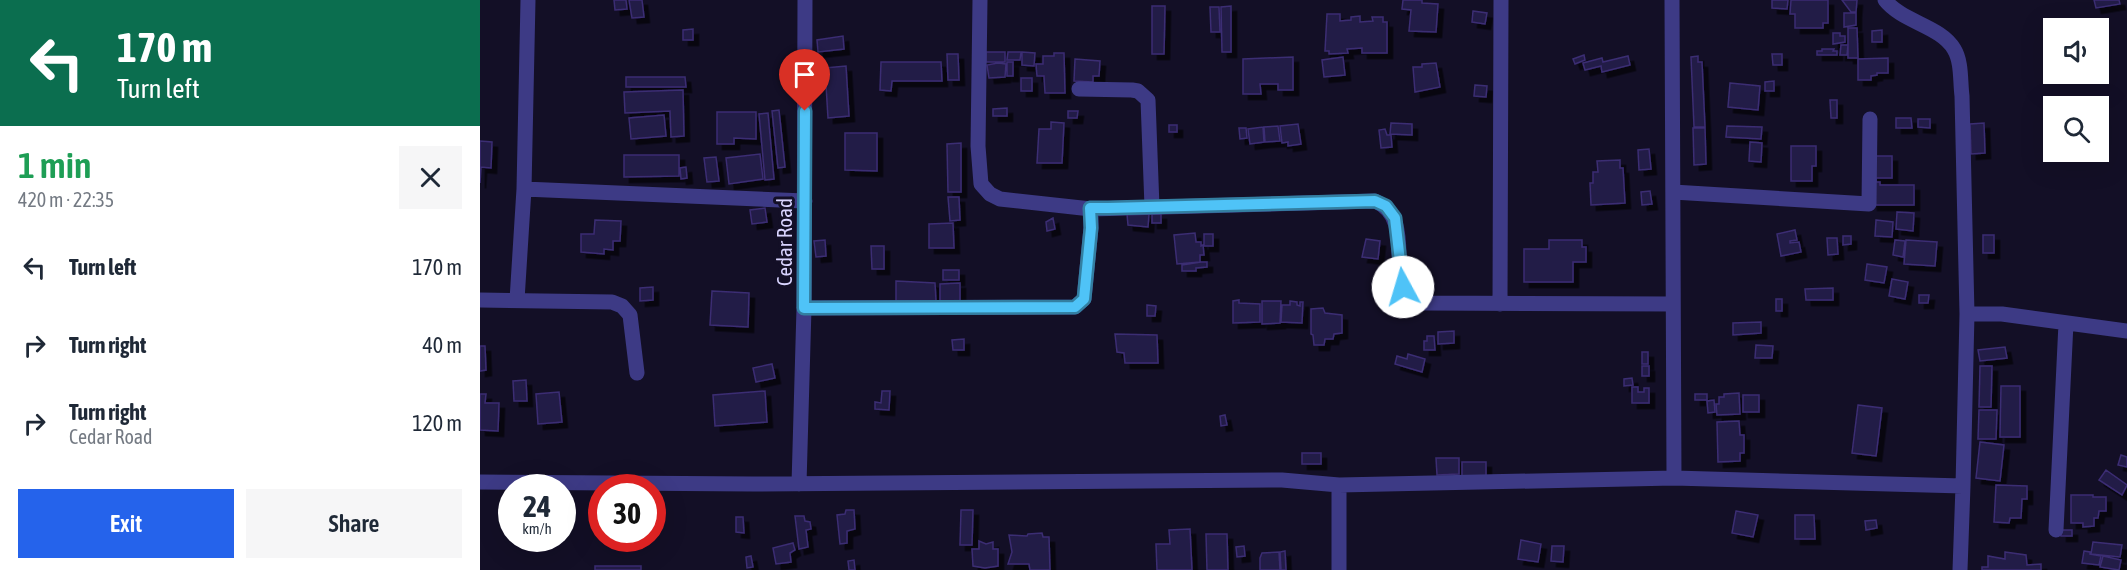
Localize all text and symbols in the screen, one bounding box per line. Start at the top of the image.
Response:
map controls [2043,18,2109,162]
button: sound [2043,18,2109,84]
text: 170 m [117,23,212,71]
icon: left [18,24,96,102]
pin [779,49,830,111]
icon: arrive [788,58,821,91]
text: Turn left [117,73,200,104]
button: search [2043,96,2109,162]
text: 1 min [18,144,92,186]
button: close [399,146,462,209]
text: 420 m · 22:35 [18,188,114,211]
street label: Cedar Road [772,198,796,286]
icon: left [18,251,51,284]
text: Turn left [69,254,136,280]
text: 170 m [412,254,462,280]
position arrow [1371,255,1435,319]
icon: right [18,329,51,362]
text: Turn right [69,332,146,358]
text: 40 m [422,332,462,358]
text: Turn right [69,399,146,425]
icon: right [18,407,51,440]
text: 120 m [412,410,462,436]
text: Cedar Road [69,425,153,448]
speed limit sign: 30 [588,474,666,552]
button: Exit [18,489,234,558]
button: Share [246,489,462,558]
text: 24 [523,489,551,523]
text: km/h [522,520,552,537]

